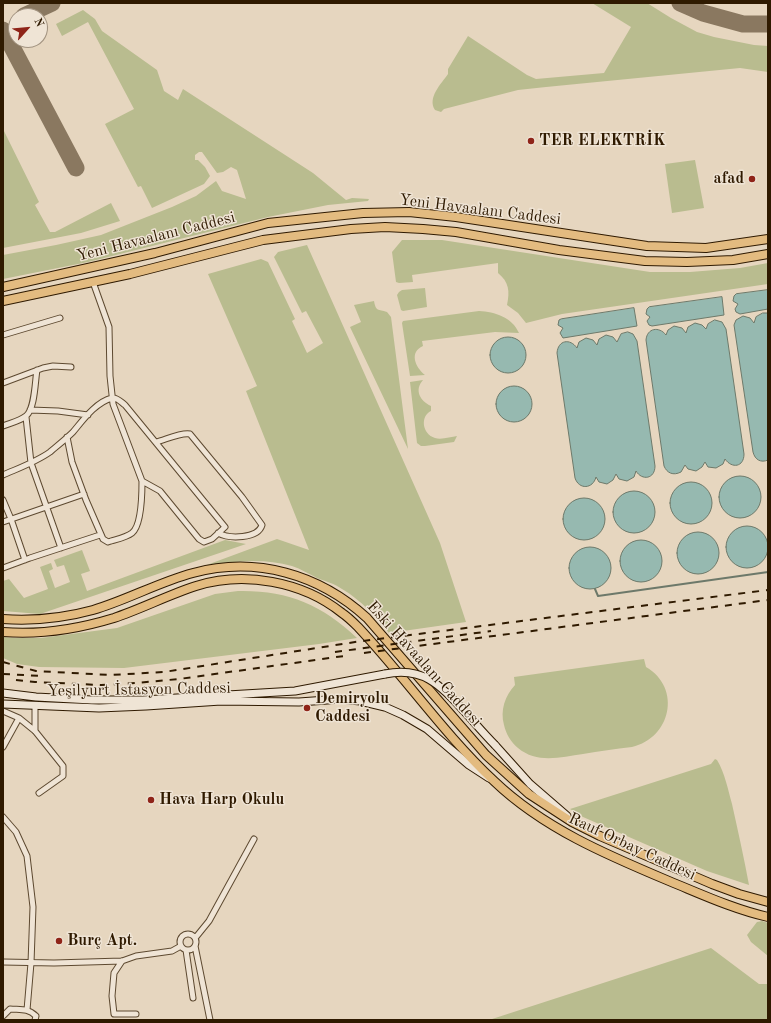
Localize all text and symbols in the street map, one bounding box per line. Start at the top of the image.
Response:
north arrow [8,8,48,48]
text: N [31,17,45,29]
place label: TER ELEKTRİK [539,131,665,151]
marker: TER ELEKTRİK [526,136,536,146]
place label: afad [714,169,744,189]
marker: afad [747,174,757,184]
street label: Yeni Havaalanı Caddesi [398,191,562,229]
street label: Yeni Havaalanı Caddesi [75,208,237,266]
street label: Eski Havaalanı Caddesi [363,597,485,731]
street label: Yeşilyurt İstasyon Caddesi [47,679,231,701]
place label: Demiryolu Caddesi [315,689,389,727]
marker: Demiryolu Caddesi [302,703,312,713]
place label: Hava Harp Okulu [159,790,284,810]
marker: Hava Harp Okulu [146,795,156,805]
street label: Rauf Orbay Caddesi [565,809,699,885]
place label: Burç Apt. [67,931,137,951]
marker: Burç Apt. [54,936,64,946]

